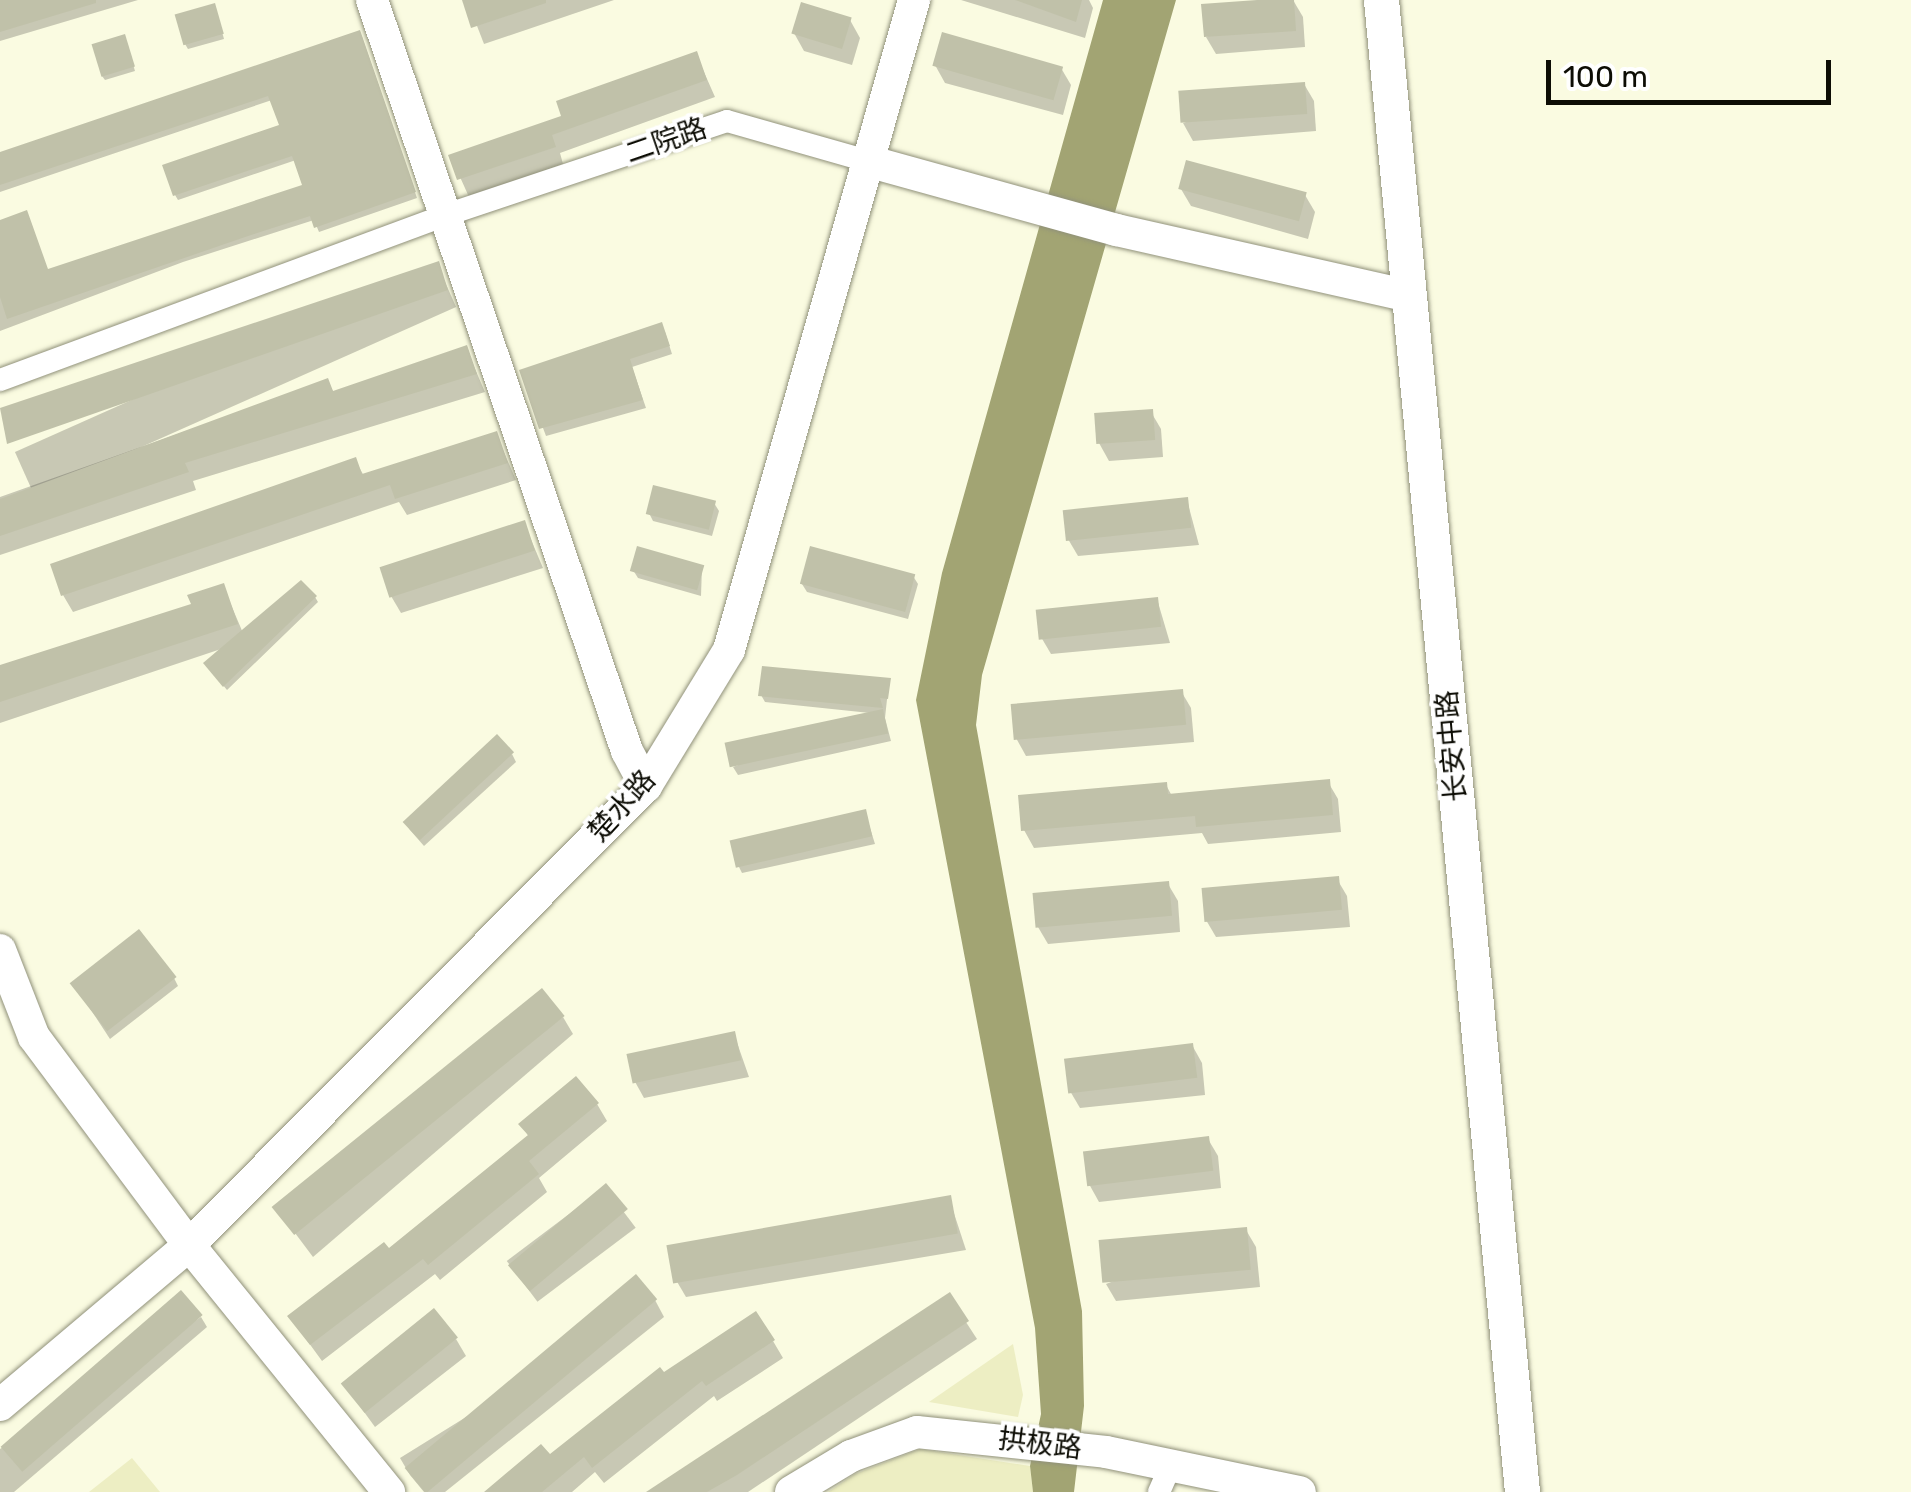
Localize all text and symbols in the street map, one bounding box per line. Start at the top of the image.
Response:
scale bar [1551,40,1836,102]
text: 100 m [1563,59,1648,95]
street label: 二院路 [621,111,711,171]
street label: 长安中路 [1430,689,1474,803]
street label: 楚水路 [581,764,663,848]
street label: 拱极路 [996,1422,1084,1466]

